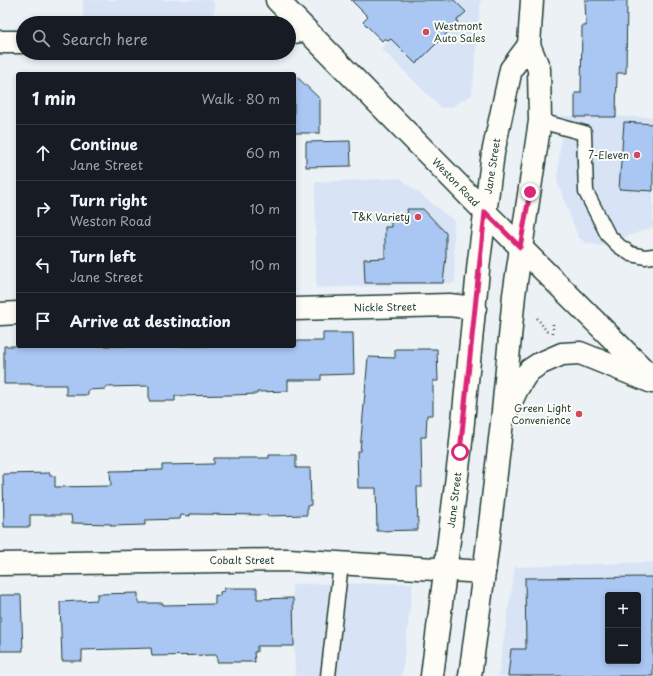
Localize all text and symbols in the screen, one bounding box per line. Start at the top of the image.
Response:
search box [16,16,296,60]
place label: Westmont Auto Sales [434,18,486,45]
icon: search [30,27,52,49]
text: Search here [62,27,148,50]
marker: Westmont Auto Sales [421,27,431,37]
text: 1 min [32,85,76,111]
text: Walk · 80 m [202,89,280,108]
text: Continue [70,132,138,155]
street label: Jane Street [480,137,503,195]
icon: ahead [32,142,54,164]
text: 60 m [246,143,280,162]
place label: 7-Eleven [588,147,629,162]
marker: 7-Eleven [632,150,642,160]
street label: Weston Road [429,154,484,210]
text: Jane Street [70,155,143,174]
route end [521,183,539,201]
text: Turn right [70,188,147,211]
icon: right [32,198,54,220]
text: 10 m [250,199,280,218]
place label: T&K Variety [352,209,410,224]
text: Weston Road [70,211,152,230]
marker: T&K Variety [413,212,423,222]
text: Turn left [70,244,136,267]
icon: left [32,254,54,276]
text: 10 m [250,255,280,274]
text: Jane Street [70,267,143,286]
street label: Nickle Street [354,298,416,315]
text: Arrive at destination [70,309,231,332]
icon: arrive [32,310,54,332]
place label: Green Light Convenience [511,400,572,427]
marker: Green Light Convenience [574,409,584,419]
route start [451,443,469,461]
street label: Jane Street [443,471,464,529]
street label: Cobalt Street [210,552,274,567]
map controls [605,592,641,664]
button: + [605,592,641,628]
button: − [605,628,641,664]

